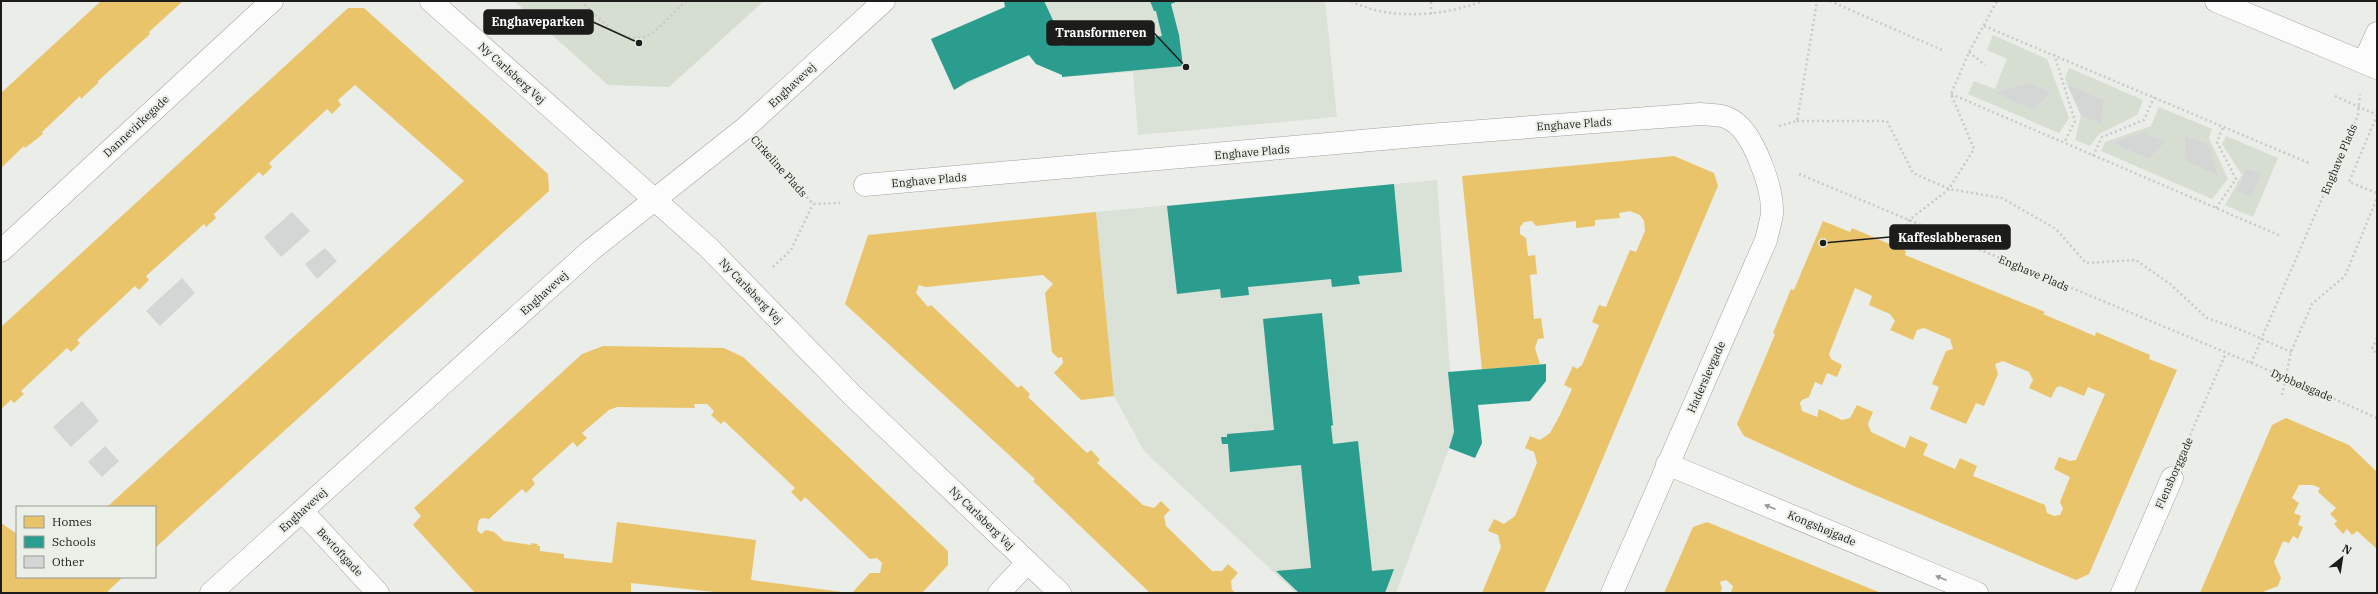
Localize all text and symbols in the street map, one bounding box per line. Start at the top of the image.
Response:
callout: Enghaveparken [484,10,593,34]
text: Enghaveparken [491,14,585,29]
callout: Transformeren [1047,21,1154,45]
text: Transformeren [1055,25,1147,40]
street label: Ny Carlsberg Vej [476,39,548,107]
street label: Enghavevej [765,60,819,110]
street label: Dannevirkegade [100,92,172,160]
street label: Enghave Plads [1536,114,1612,134]
street label: Enghave Plads [2318,122,2360,196]
street label: Cirkeline Plads [748,132,810,200]
street label: Enghave Plads [1214,142,1290,162]
street label: Enghave Plads [891,170,967,190]
callout: Kaffeslabberasen [1890,225,2010,249]
text: Kaffeslabberasen [1898,230,2002,245]
street label: Enghave Plads [1997,252,2071,294]
street label: Ny Carlsberg Vej [716,255,786,327]
street label: Enghavevej [517,268,571,318]
street label: Haderslevgade [1684,339,1728,415]
street label: Dybbølsgade [2269,366,2335,404]
street label: Flensborggade [2152,435,2196,511]
street label: Ny Carlsberg Vej [946,483,1018,553]
street label: Enghavevej [276,485,330,535]
one-way arrow [1763,503,1775,509]
legend [16,506,156,578]
street label: Kongshøjgade [1786,507,1858,549]
text: Homes [52,514,92,529]
street label: Bevtoftgade [314,525,366,579]
text: Schools [52,534,96,549]
north arrow [2322,538,2362,578]
text: N [2340,541,2355,558]
text: Other [52,554,85,569]
one-way arrow [1936,575,1947,581]

